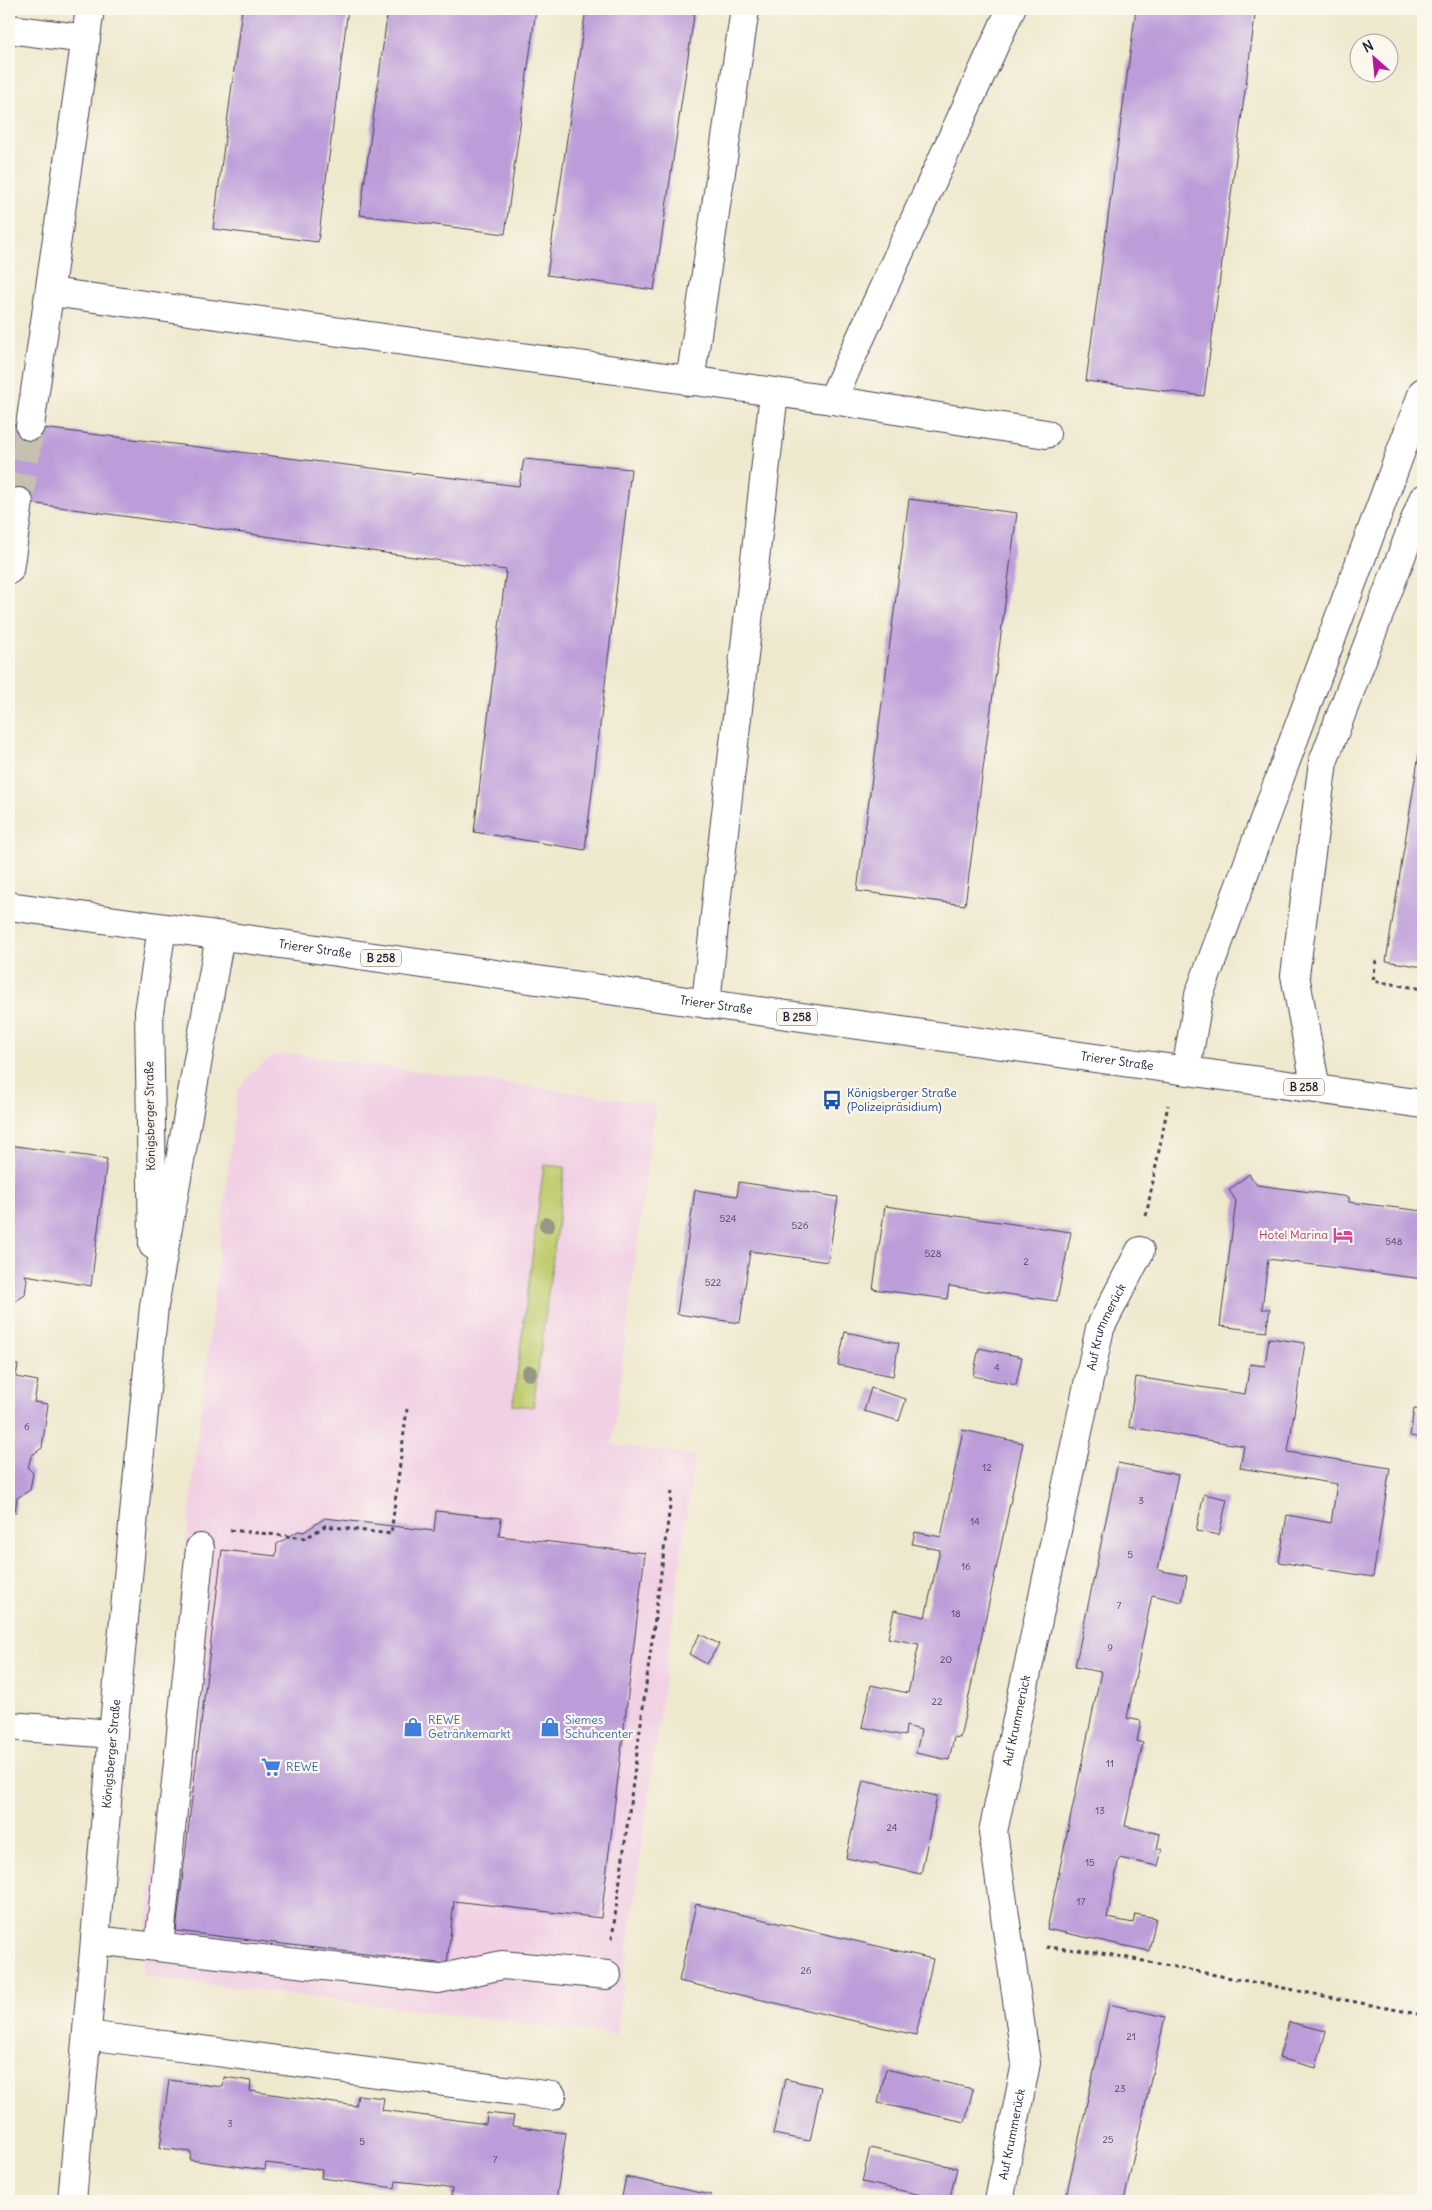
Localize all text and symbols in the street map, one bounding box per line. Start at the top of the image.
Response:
north arrow [1350,32,1400,82]
text: N [1360,36,1376,57]
street label: Trierer Straße [278,936,353,961]
road number: B 258 [361,950,401,966]
street label: Trierer Straße [679,992,754,1017]
road number: B 258 [777,1009,817,1026]
street label: Trierer Straße [1080,1048,1155,1073]
street label: Königsberger Straße [141,1061,158,1171]
road number: B 258 [1284,1078,1324,1096]
place label: Königsberger Straße (Polizeipräsidium) [847,1085,957,1114]
bus stop icon: Königsberger Straße (Polizeipräsidium) [821,1089,843,1111]
house number: 524 [720,1212,737,1225]
house number: 526 [792,1219,809,1232]
hotel icon: Hotel Marina [1332,1224,1354,1246]
place label: Hotel Marina [1259,1227,1328,1242]
house number: 548 [1385,1235,1403,1248]
house number: 528 [925,1247,942,1260]
house number: 2 [1023,1255,1029,1268]
house number: 522 [705,1276,722,1289]
street label: Auf Krummerück [1083,1281,1129,1372]
house number: 4 [994,1361,1000,1374]
house number: 6 [24,1420,30,1433]
house number: 12 [982,1461,992,1474]
house number: 3 [1138,1494,1144,1507]
house number: 14 [970,1515,980,1528]
house number: 5 [1127,1548,1133,1561]
house number: 16 [961,1560,971,1573]
house number: 7 [1117,1599,1122,1612]
house number: 18 [951,1607,961,1620]
house number: 9 [1107,1641,1113,1654]
house number: 20 [940,1653,952,1666]
street label: Auf Krummerück [999,1674,1033,1767]
house number: 22 [932,1695,943,1708]
street label: Königsberger Straße [98,1698,123,1809]
place label: REWE Getränkemarkt [428,1712,511,1741]
place label: Siemes Schuhcenter [565,1712,633,1741]
shop icon: REWE Getränkemarkt [402,1716,424,1738]
shop icon: Siemes Schuhcenter [539,1716,561,1738]
supermarket icon: REWE [260,1756,282,1778]
house number: 11 [1106,1757,1114,1770]
place label: REWE [286,1759,319,1774]
house number: 13 [1095,1804,1105,1817]
house number: 24 [886,1821,898,1834]
house number: 15 [1085,1856,1095,1869]
house number: 17 [1077,1895,1086,1908]
house number: 26 [800,1964,812,1977]
house number: 21 [1126,2030,1136,2043]
house number: 23 [1114,2082,1126,2095]
street label: Auf Krummerück [995,2087,1028,2181]
house number: 3 [227,2117,233,2130]
house number: 25 [1102,2133,1114,2146]
house number: 5 [359,2135,365,2148]
house number: 7 [493,2153,498,2166]

